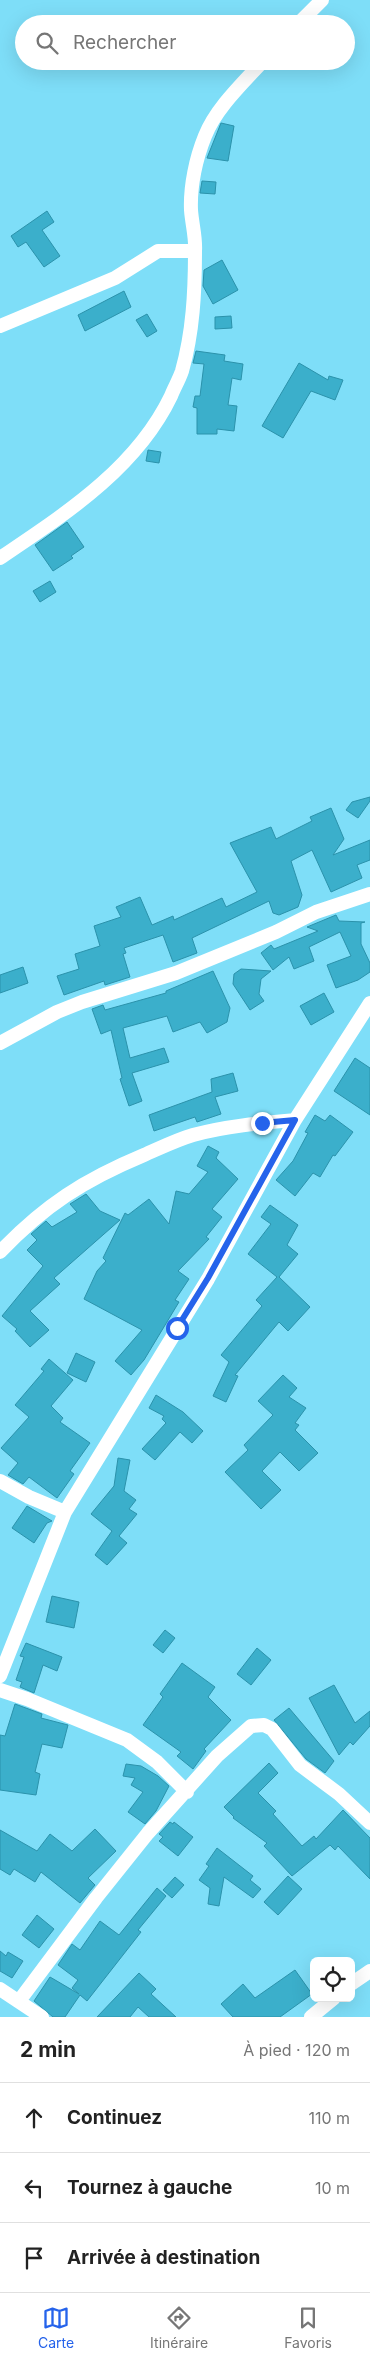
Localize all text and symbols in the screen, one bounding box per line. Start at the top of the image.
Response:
search box [15,15,355,70]
icon: search [33,29,61,57]
text: Rechercher [73,31,176,54]
route end [251,1112,274,1135]
route start [166,1317,189,1340]
map controls [310,1957,355,2002]
button: locate [310,1957,355,2002]
text: 2 min [20,2037,76,2062]
text: À pied · 120 m [243,2040,350,2060]
icon: ahead [20,2104,48,2132]
text: Continuez [67,2106,162,2129]
text: 110 m [308,2108,350,2128]
icon: left [20,2174,48,2202]
text: Tournez à gauche [67,2176,232,2199]
text: 10 m [315,2178,350,2198]
icon: arrive [20,2244,48,2272]
text: Arrivée à destination [67,2246,260,2269]
tab: Carte [38,2304,74,2351]
tab: Itinéraire [150,2304,208,2351]
tab: Favoris [284,2304,332,2351]

